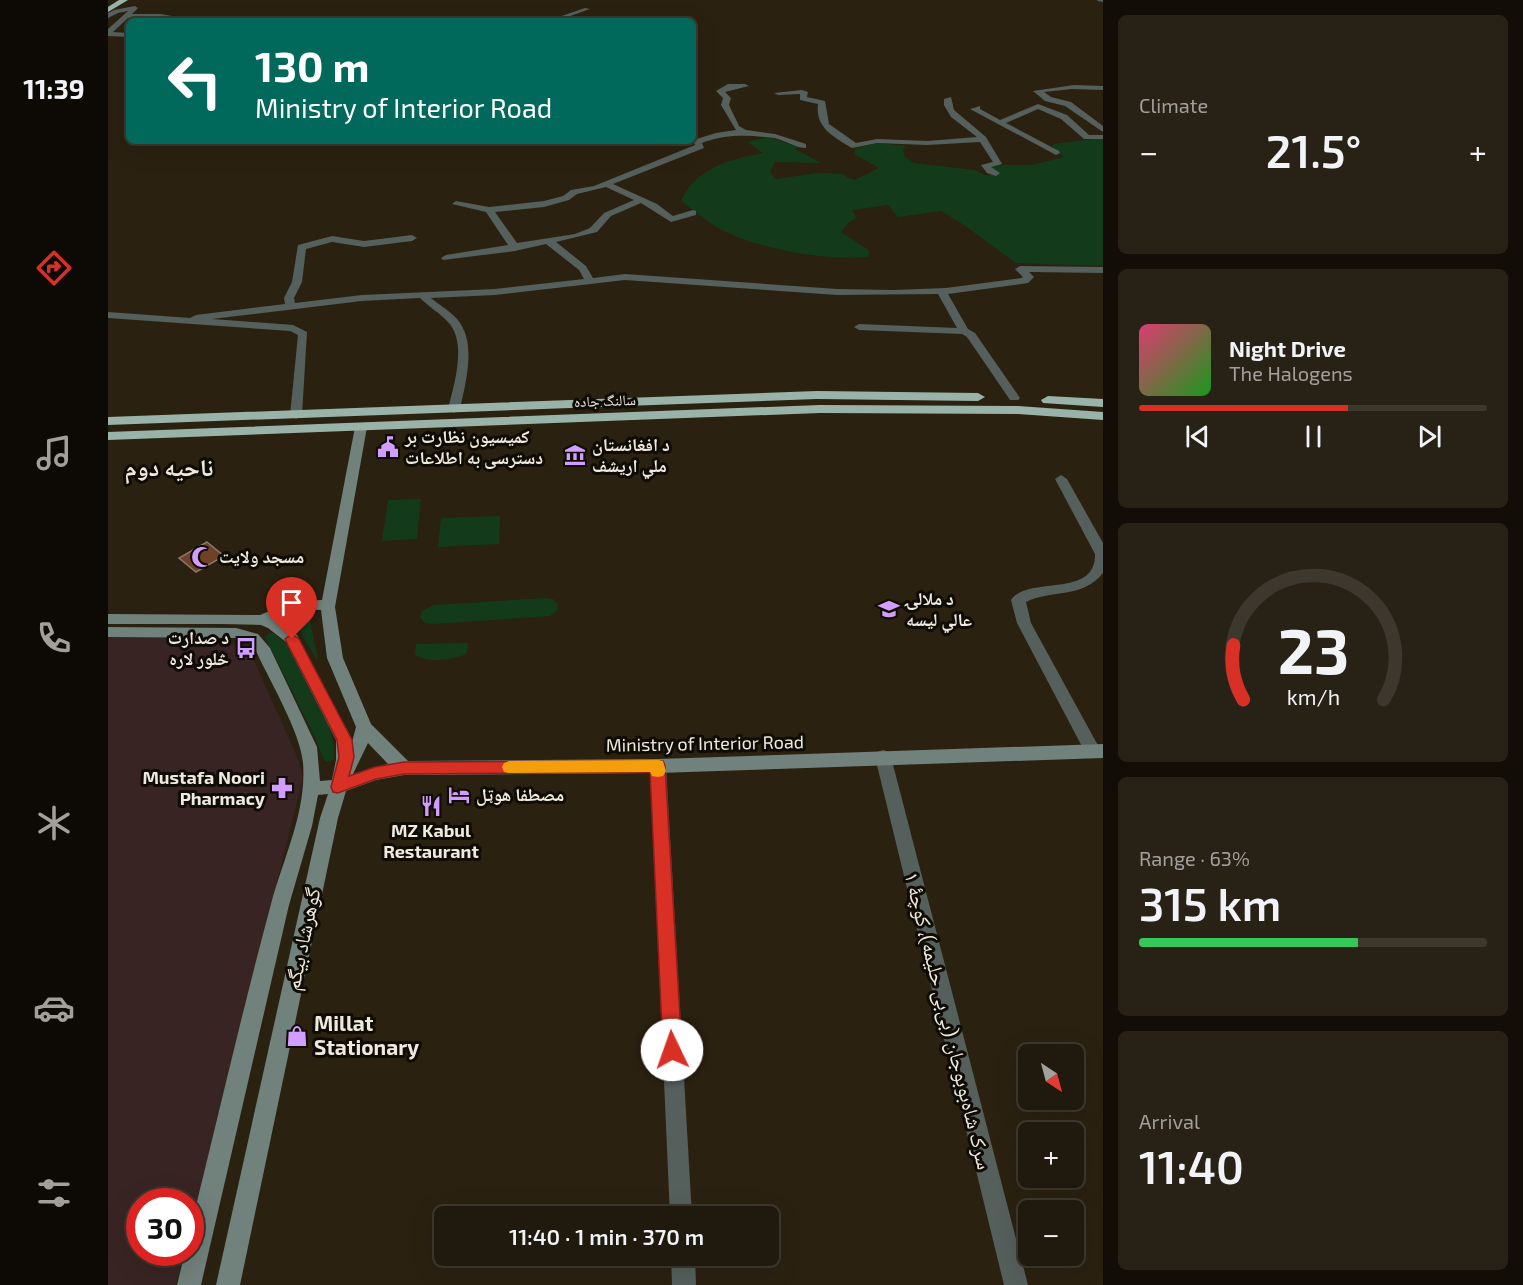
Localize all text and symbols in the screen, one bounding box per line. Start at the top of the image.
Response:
text: 130 m [255,40,370,90]
icon: left [156,42,234,120]
text: 11:39 [23,72,85,104]
text: Ministry of Interior Road [255,91,552,123]
text: Climate [1139,93,1208,117]
text: 21.5° [1266,123,1361,177]
text: − [1139,131,1158,171]
text: + [1469,131,1487,171]
icon: directions [33,247,75,289]
text: Night Drive [1229,335,1346,361]
text: The Halogens [1229,361,1353,385]
street label: سالنگ جاده [574,390,636,410]
icon: previous [1181,420,1214,453]
icon: pause [1297,420,1330,453]
icon: next [1413,420,1446,453]
place label: کمیسیون نظارت بر دسترسی به اطلاعات [404,425,543,469]
icon: music [33,432,75,474]
place label: د افغانستان ملي اریشف [592,433,670,480]
public building icon: کمیسیون نظارت بر دسترسی به اطلاعات [376,435,400,459]
museum icon: د افغانستان ملي اریشف [563,443,587,467]
district label: ناحیه دوم [125,452,213,485]
mosque icon: مسجد ولایت [190,545,214,569]
place label: مسجد ولایت [219,545,304,567]
pin [266,577,317,639]
icon: arrive [275,586,308,619]
place label: د ملالۍ عالي لیسه [904,587,972,634]
school or university icon: د ملالۍ عالي لیسه [877,597,901,621]
text: 23 [1277,612,1349,687]
icon: phone [33,617,75,659]
place label: د صدارت څلور لاره [168,626,229,669]
bus stop icon: د صدارت څلور لاره [234,636,258,660]
text: km/h [1286,684,1340,709]
street label: Ministry of Interior Road [606,730,804,756]
place label: Mustafa Noori Pharmacy [142,766,266,809]
pharmacy icon: Mustafa Noori Pharmacy [270,776,294,800]
hotel icon: مصطفا هوټل [447,783,471,807]
place label: مصطفا هوټل [476,783,564,806]
restaurant icon: MZ Kabul Restaurant [419,794,443,818]
icon: climate [33,802,75,844]
place label: MZ Kabul Restaurant [383,819,479,862]
text: Range · 63% [1139,846,1250,870]
street label: سرک شاه‌بوبوجان (بی‌بی حلیمه)، کوچۀ ۱ [898,869,999,1172]
text: 315 km [1139,876,1281,930]
street label: گوهرشاد بیگم [278,885,328,993]
icon: car [33,987,75,1029]
place label: Millat Stationary [314,1010,419,1060]
position arrow [640,1018,704,1082]
shop icon: Millat Stationary [285,1024,309,1048]
north arrow [1018,1044,1084,1110]
map controls [1018,1044,1084,1266]
text: Arrival [1139,1109,1200,1133]
button: + [1018,1122,1084,1188]
text: 11:40 [1139,1139,1244,1193]
icon: filters [33,1172,75,1214]
speed limit sign: 30 [126,1188,204,1266]
button: − [1018,1200,1084,1266]
text: 11:40 · 1 min · 370 m [509,1223,704,1249]

